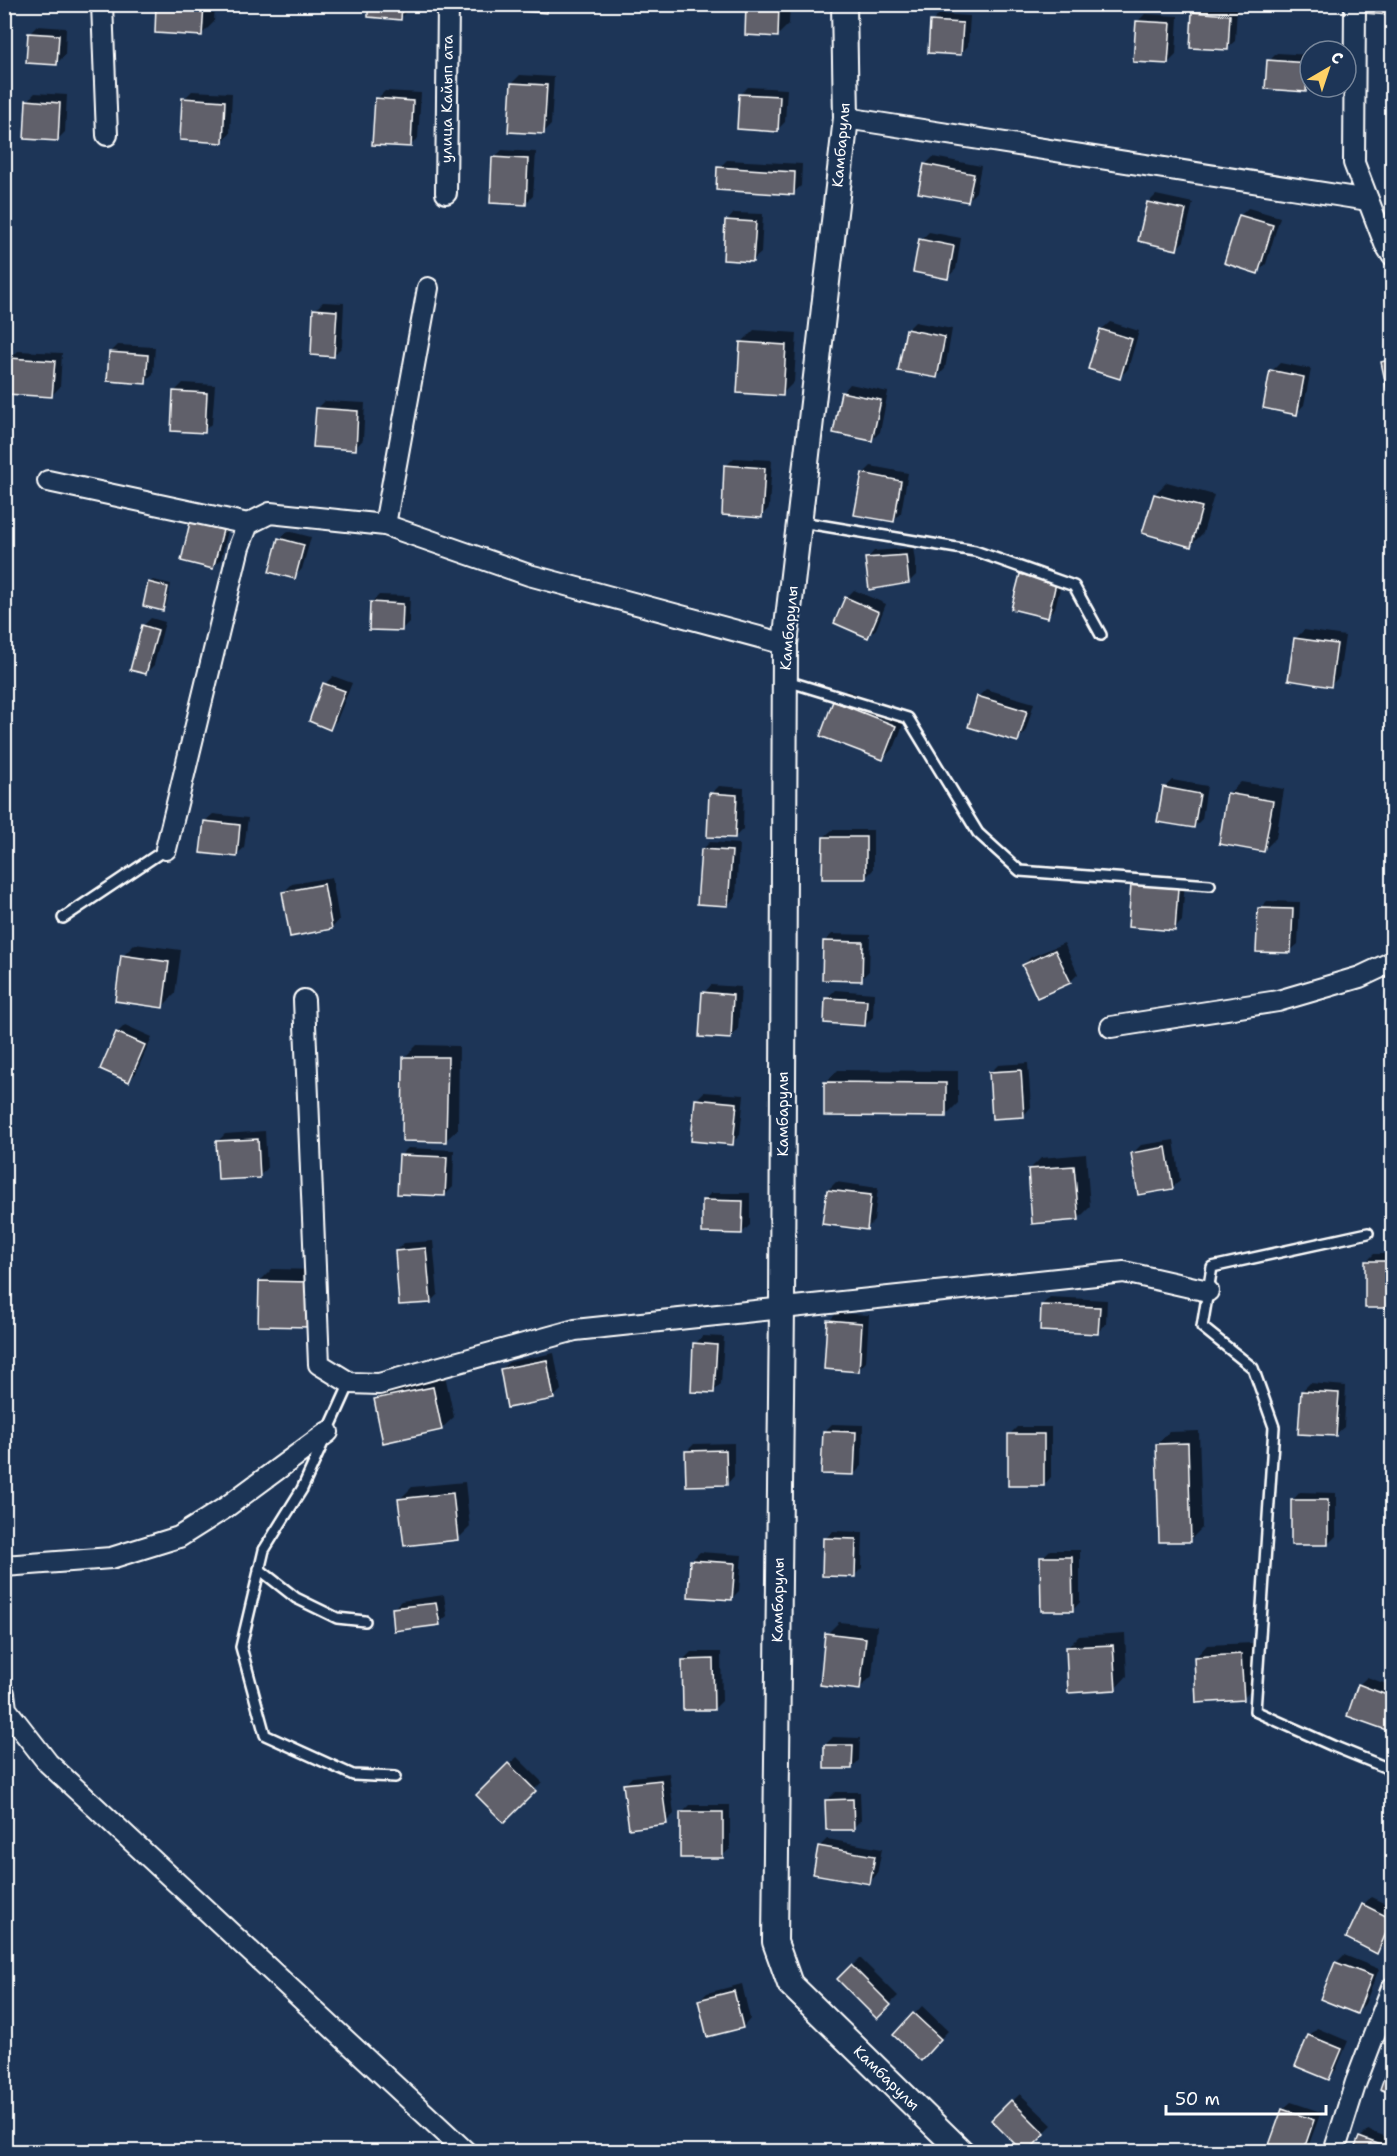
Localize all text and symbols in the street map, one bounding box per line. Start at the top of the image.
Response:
street label: улица Кайып ата [436,34,458,163]
north arrow [1298,39,1358,99]
text: С [1327,46,1348,69]
street label: Камбарулы [827,102,855,188]
street label: Камбарулы [775,585,803,671]
street label: Камбарулы [773,1072,793,1156]
street label: Камбарулы [767,1557,789,1643]
street label: Камбарулы [849,2041,924,2115]
scale bar [1166,2078,1326,2116]
text: 50 m [1175,2087,1220,2111]

